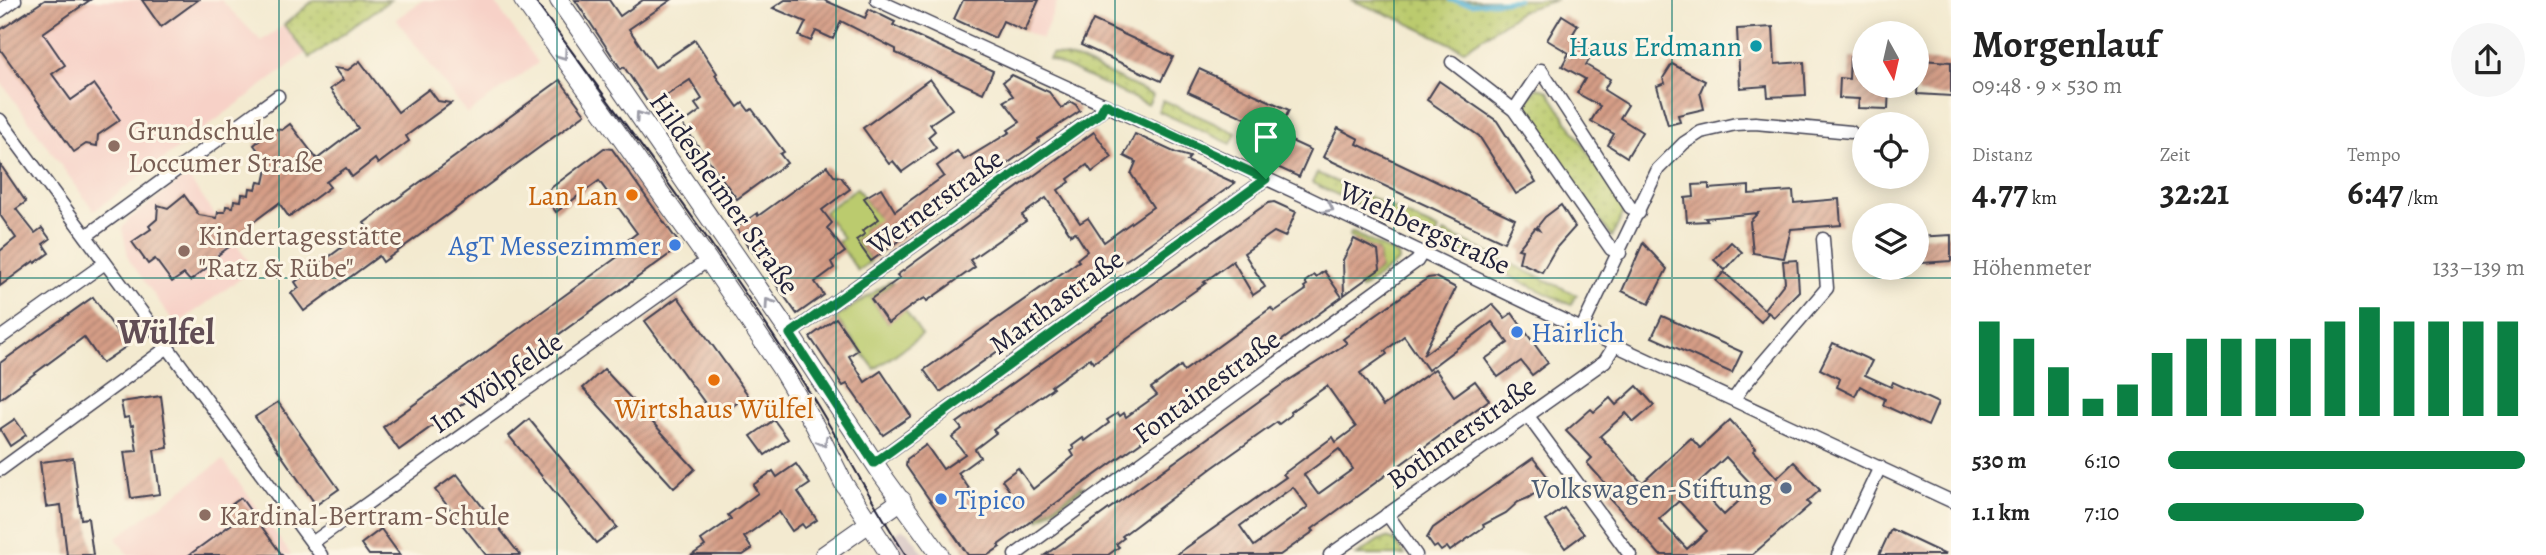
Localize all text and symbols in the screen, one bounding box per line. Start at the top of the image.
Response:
text: Morgenlauf [1972,18,2159,70]
north arrow [1852,21,1928,98]
map controls [1852,21,1929,280]
button: share [2451,23,2525,97]
place label: Haus Erdmann [1568,28,1742,66]
marker: Haus Erdmann [1748,38,1764,54]
one-way arrow [555,47,567,60]
text: 09:48 · 9 × 530 m [1972,70,2122,101]
street label: Hildesheimer Straße [640,85,808,302]
pin [1236,107,1296,179]
one-way arrow [636,111,648,124]
place label: Grundschule Loccumer Straße [128,112,323,182]
button: locate [1852,112,1929,189]
icon: arrive [1247,118,1285,156]
marker: Grundschule Loccumer Straße [106,138,122,154]
street label: Wernerstraße [859,140,1011,264]
text: Distanz [1972,142,2033,168]
text: Zeit [2160,142,2190,168]
text: Tempo [2347,142,2400,168]
text: 4.77 [1972,168,2028,216]
text: 32:21 [2160,168,2229,216]
text: 6:47 [2347,168,2403,216]
street label: Wiehbergstraße [1332,171,1516,284]
place label: Lan Lan [527,177,618,215]
text: km [2028,185,2057,211]
text: /km [2403,185,2439,211]
marker: Lan Lan [624,187,640,203]
one-way arrow [1321,200,1334,214]
button: layers [1852,203,1929,280]
place label: Kindertagesstätte "Ratz & Rübe" [198,217,402,287]
place label: AgT Messezimmer [447,227,661,265]
marker: AgT Messezimmer [667,237,683,253]
street label: Marthastraße [982,240,1131,363]
marker: Kindertagesstätte "Ratz & Rübe" [176,243,192,259]
text: Höhenmeter [1972,252,2092,283]
text: 133–139 m [2432,252,2525,283]
one-way arrow [764,298,777,311]
district label: Wülfel [116,308,215,356]
place label: Hairlich [1531,314,1625,352]
street label: Fontainestraße [1125,320,1288,453]
street label: Im Wölpfelde [423,323,571,443]
marker: Hairlich [1509,324,1525,340]
street label: Bothmerstraße [1379,367,1544,498]
marker: Wirtshaus Wülfel [706,372,722,388]
place label: Wirtshaus Wülfel [613,390,814,428]
one-way arrow [815,435,829,447]
text: 530 m [1972,445,2027,476]
text: 6:10 [2084,445,2120,476]
place label: Volkswagen-Stiftung [1530,470,1772,508]
marker: Volkswagen-Stiftung [1778,480,1794,496]
place label: Tipico [955,481,1025,519]
marker: Tipico [933,491,949,507]
place label: Kardinal-Bertram-Schule [219,497,510,535]
text: 1.1 km [1972,497,2030,528]
text: 7:10 [2084,497,2119,528]
marker: Kardinal-Bertram-Schule [197,507,213,523]

